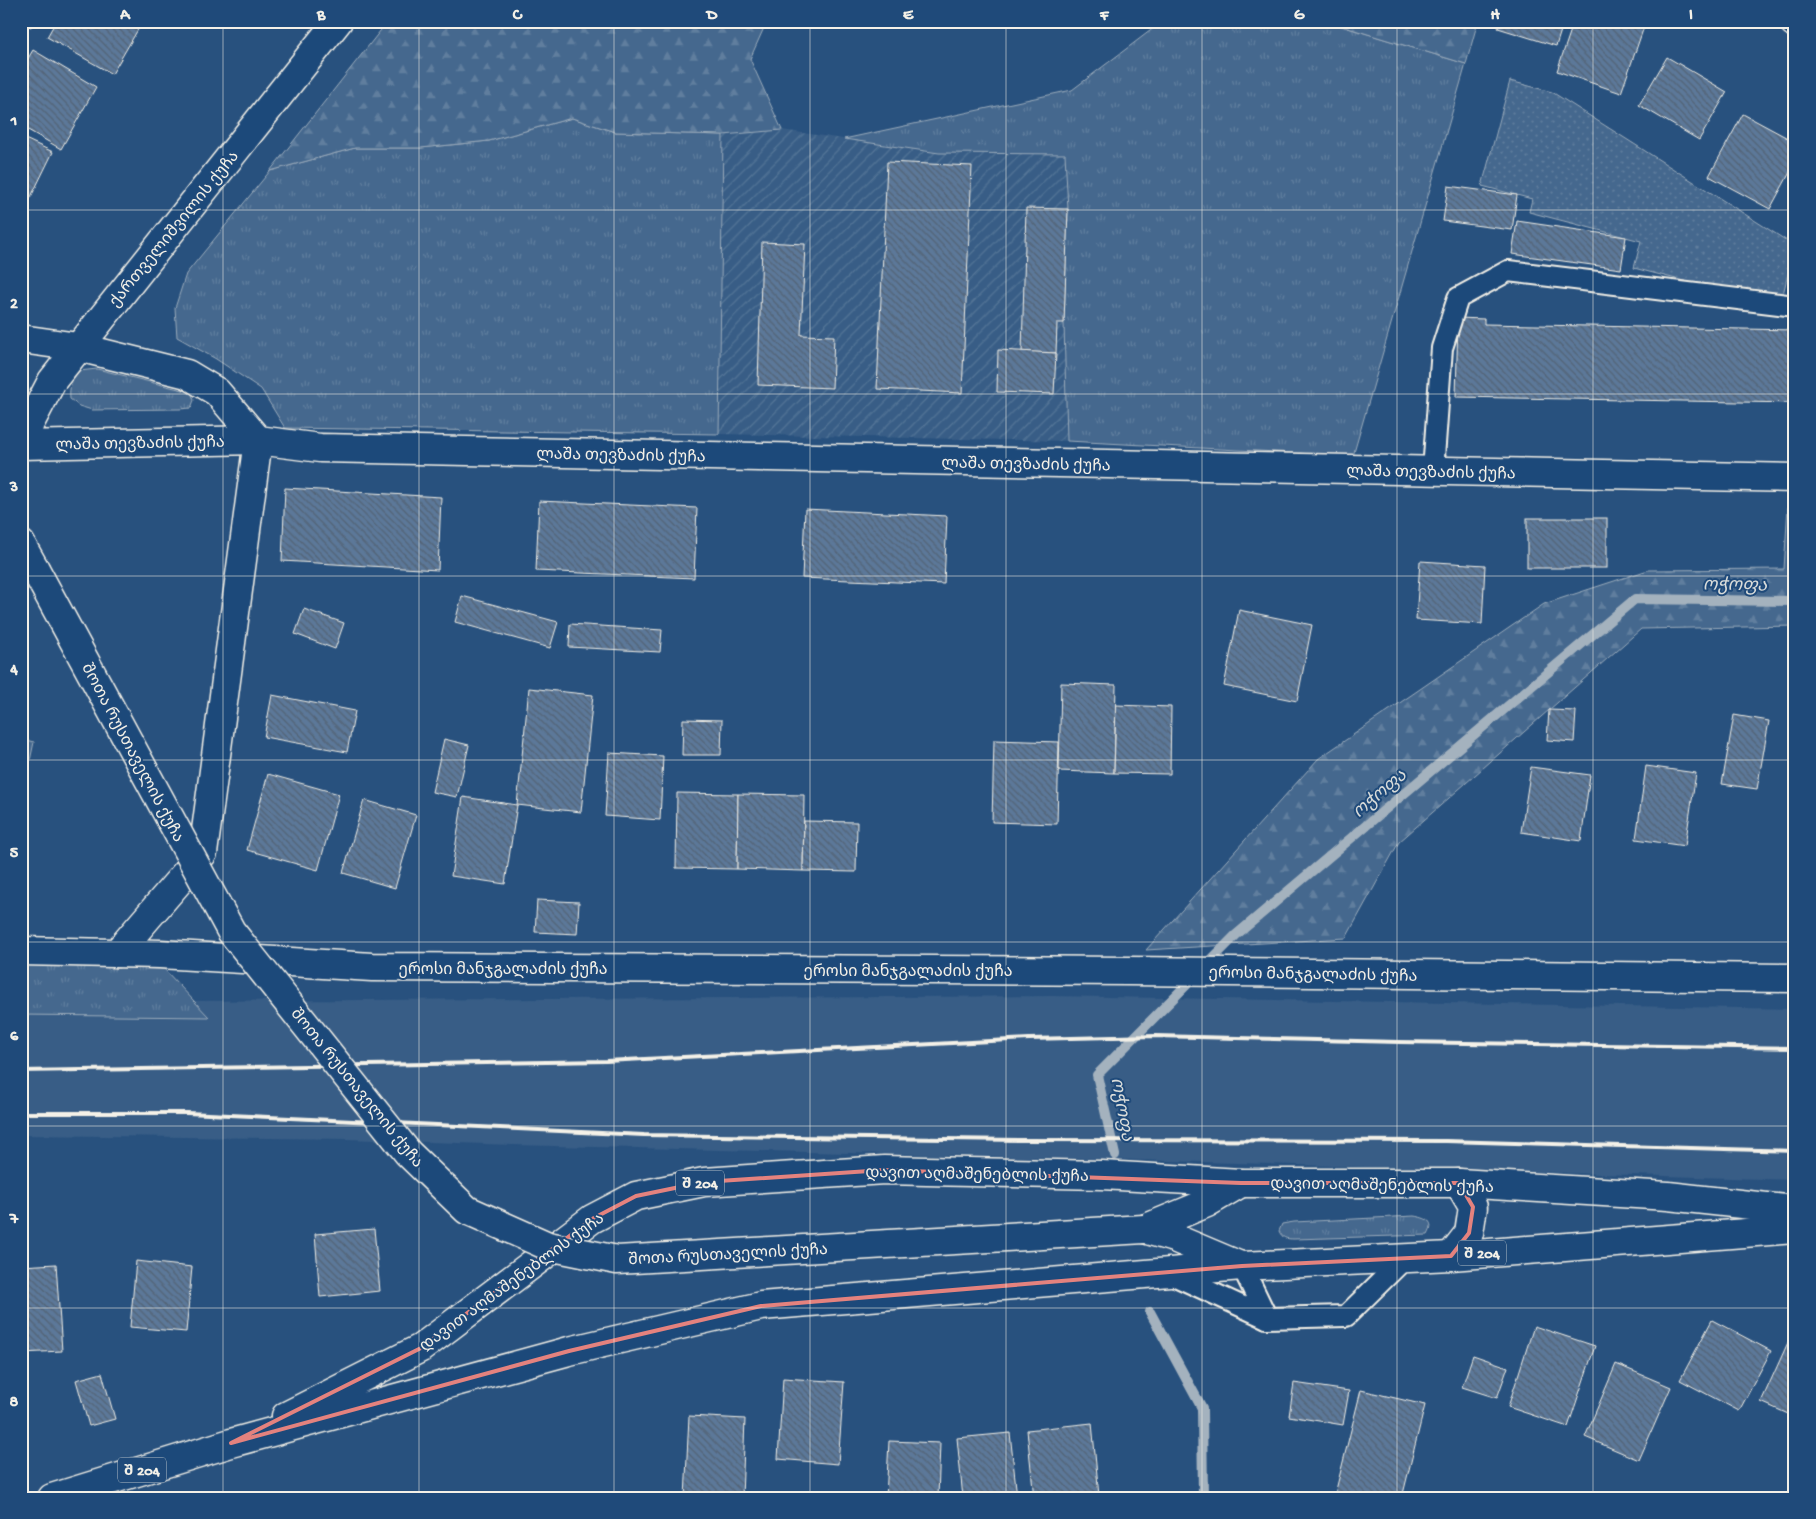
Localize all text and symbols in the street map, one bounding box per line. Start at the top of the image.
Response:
text: A [119,7,131,26]
text: B [316,7,326,26]
text: C [512,7,523,26]
text: D [705,7,718,26]
text: E [903,7,914,26]
text: F [1099,7,1110,26]
text: G [1294,7,1305,26]
text: H [1490,7,1500,26]
text: I [1689,7,1693,26]
text: 1 [10,113,17,132]
street label: ქართველიშვილის ქუჩა [106,148,245,312]
text: 2 [10,296,18,315]
street label: ლაშა თევზაძის ქუჩა [55,434,225,456]
street label: ლაშა თევზაძის ქუჩა [536,446,706,468]
street label: ლაშა თევზაძის ქუჩა [941,455,1111,477]
street label: ლაშა თევზაძის ქუჩა [1346,463,1516,485]
text: 3 [9,479,18,498]
water label: ოჭოფა [1703,575,1767,598]
street label: შოთა რუსთაველის ქუჩა [76,661,187,846]
text: 4 [9,662,18,681]
water label: ოჭოფა [1349,766,1412,824]
text: 5 [10,845,19,864]
street label: ეროსი მანჯგალაძის ქუჩა [399,961,607,981]
street label: ეროსი მანჯგალაძის ქუჩა [804,963,1012,983]
street label: ეროსი მანჯგალაძის ქუჩა [1208,964,1418,988]
street label: შოთა რუსთაველის ქუჩა [285,1005,426,1173]
text: 6 [10,1028,19,1047]
water label: ოჭოფა [1105,1076,1136,1143]
street label: დავით აღმაშენებლის ქუჩა [865,1164,1089,1188]
road number: შ 204 [676,1170,724,1196]
street label: დავით აღმაშენებლის ქუჩა [1270,1175,1494,1199]
street label: დავით აღმაშენებლის ქუჩა [416,1210,609,1357]
text: 7 [9,1211,19,1230]
road number: შ 204 [1458,1240,1506,1266]
street label: შოთა რუსთაველის ქუჩა [628,1241,828,1271]
text: 8 [10,1394,19,1413]
road number: შ 204 [118,1458,166,1482]

